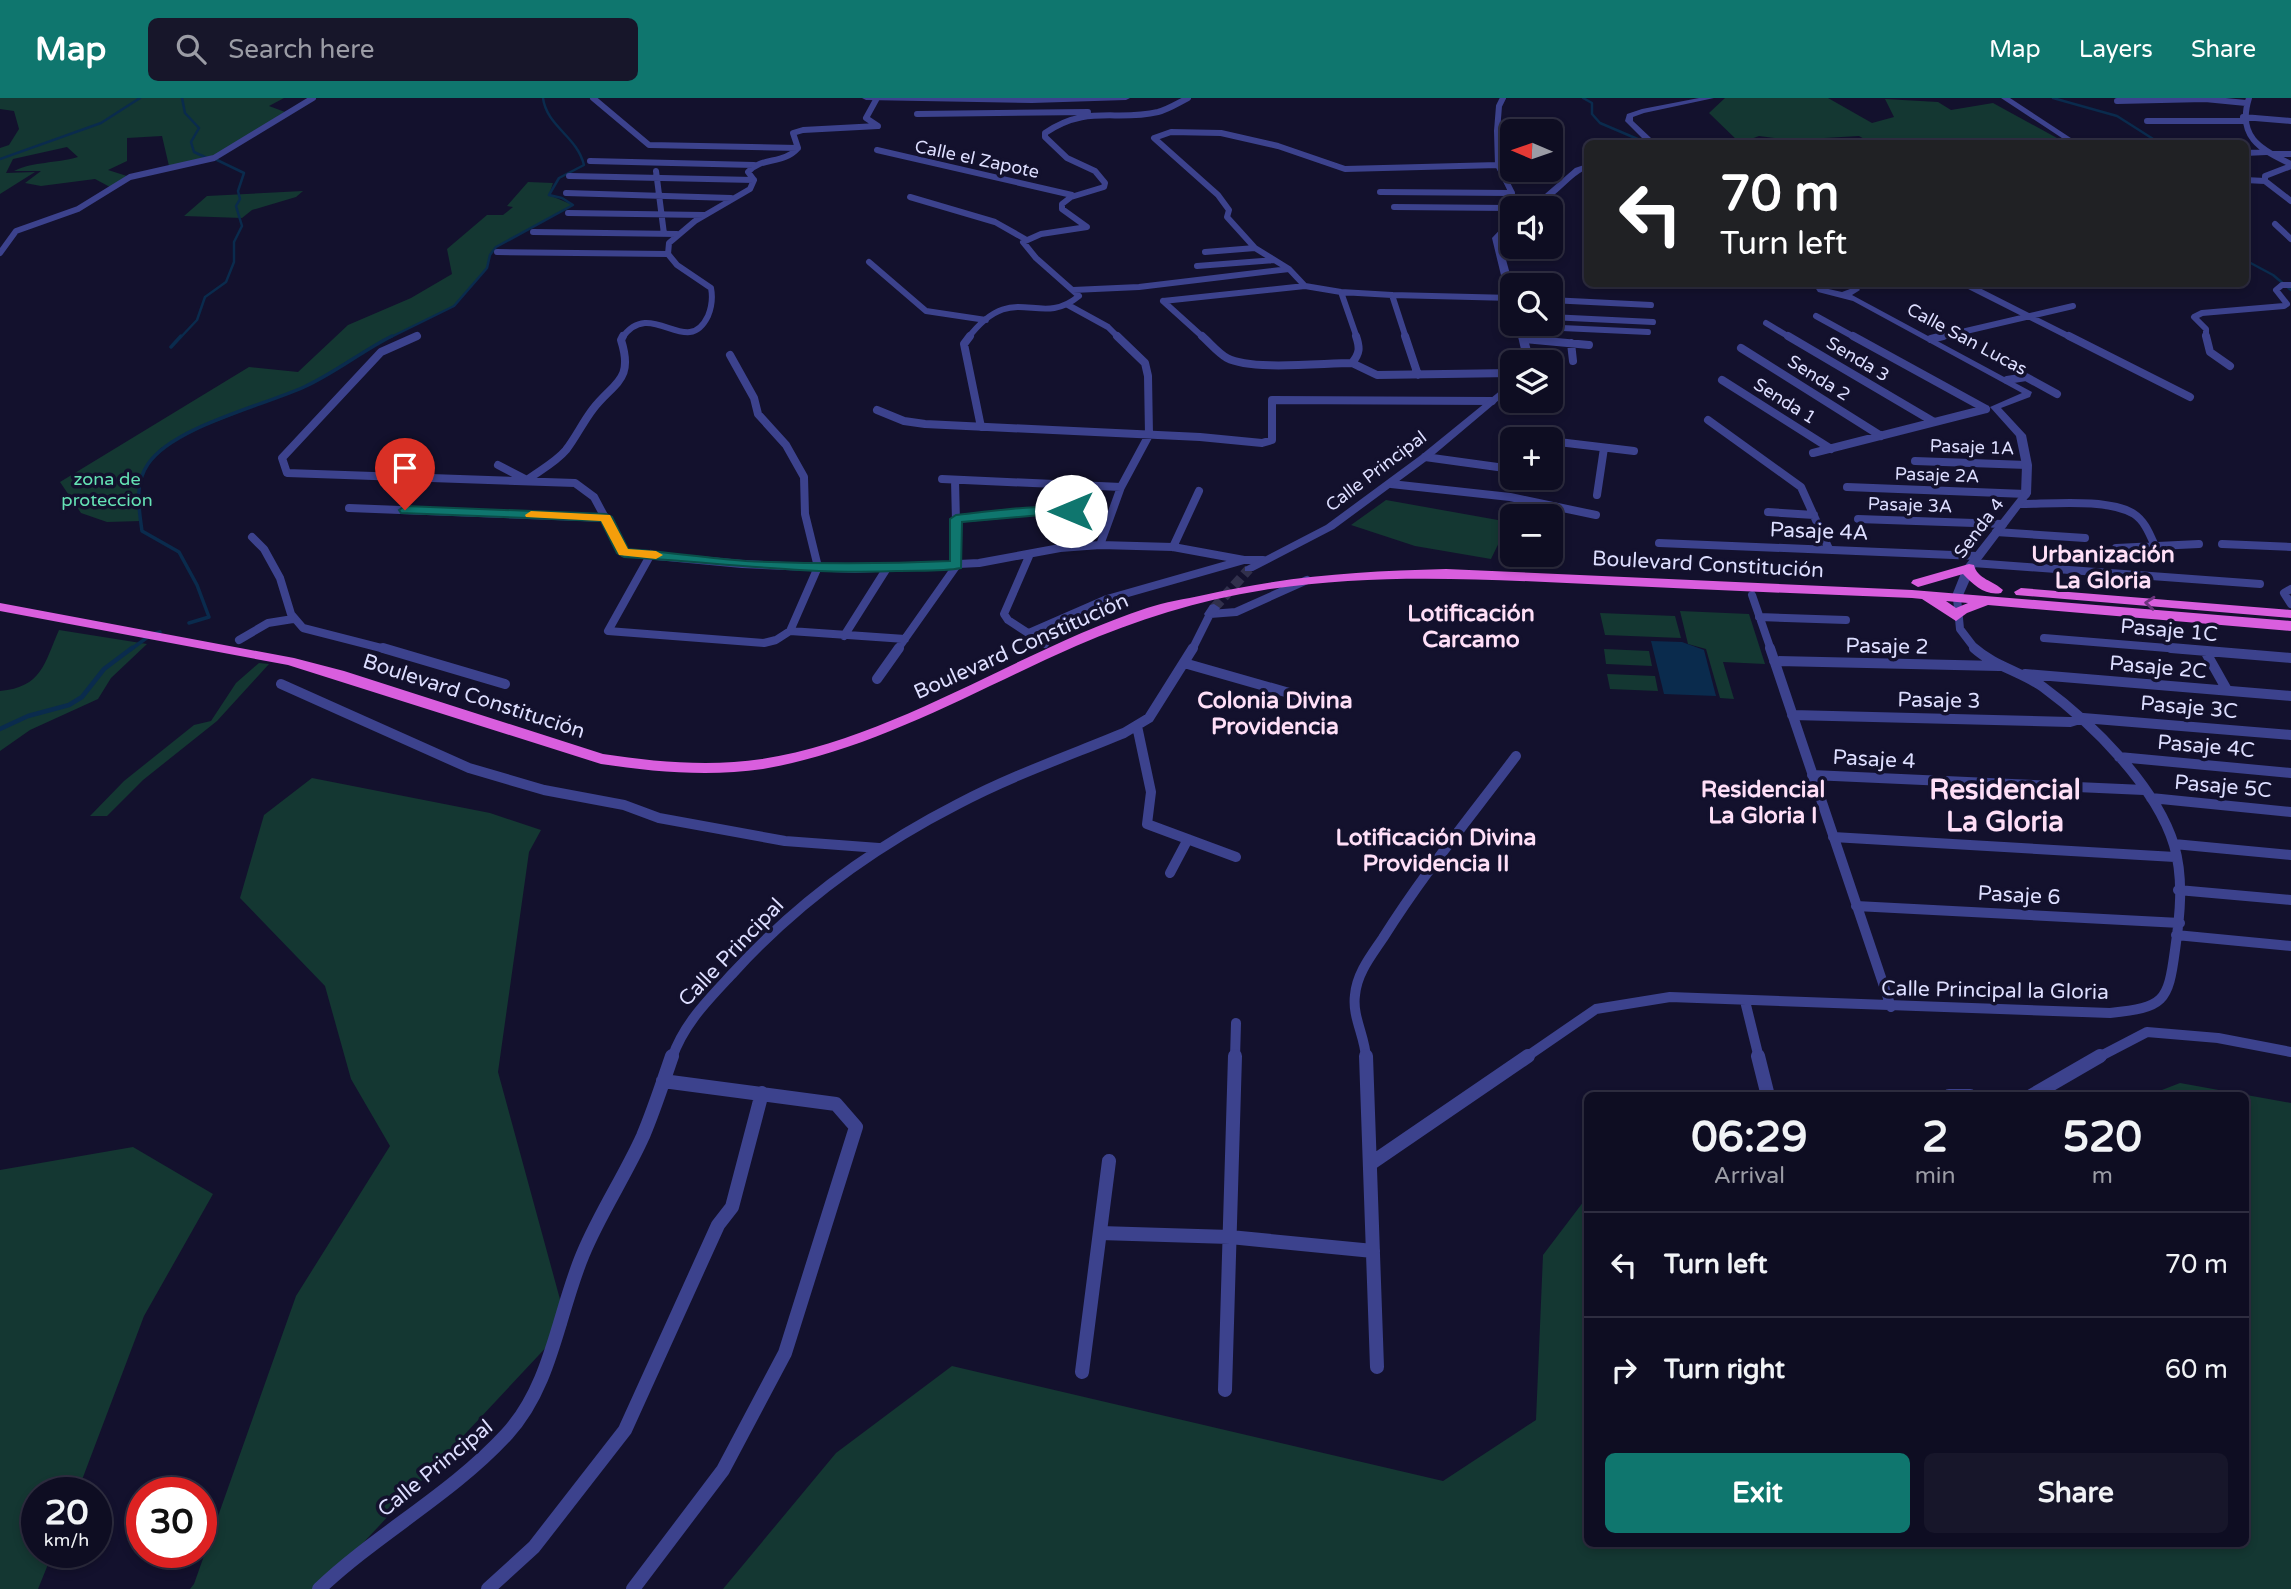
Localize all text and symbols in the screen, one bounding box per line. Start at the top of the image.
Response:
search box [148,18,638,81]
text: Map [35,30,106,69]
icon: search [172,30,210,68]
text: Search here [228,34,374,65]
text: Map [1989,35,2041,64]
text: Layers [2079,35,2153,64]
text: Share [2191,35,2256,64]
north arrow [1500,119,1563,182]
map controls [1500,119,1563,567]
street label: Calle el Zapote [913,135,1041,183]
text: 70 m [1720,165,1839,224]
icon: left [1605,168,1696,259]
button: sound [1500,196,1563,259]
text: Turn left [1720,225,1847,263]
button: search [1500,273,1563,336]
street label: Calle San Lucas [1903,298,2031,380]
street label: Senda 3 [1822,332,1894,386]
button: layers [1500,350,1563,413]
street label: Senda 2 [1784,350,1854,406]
street label: Senda 1 [1750,373,1820,429]
street label: Calle Principal [1321,426,1431,516]
button: + [1500,427,1563,490]
street label: Pasaje 1A [1929,435,2015,459]
pin [375,438,435,510]
icon: arrive [386,449,424,487]
street label: Pasaje 2A [1894,463,1980,487]
park label: zona de proteccion [61,468,153,511]
position arrow [1034,474,1108,548]
street label: Pasaje 3A [1867,493,1953,517]
street label: Senda 4 [1949,494,2009,562]
button: − [1500,504,1563,567]
street label: Pasaje 4A [1769,517,1869,546]
district label: Urbanización La Gloria [2031,541,2175,595]
street label: Boulevard Constitución [1591,546,1825,583]
street label: Boulevard Constitución [910,588,1132,705]
one-way arrow [2144,596,2155,611]
district label: Lotificación Carcamo [1407,600,1535,654]
street label: Pasaje 1C [2119,614,2219,647]
street label: Pasaje 2 [1845,633,1929,660]
street label: Boulevard Constitución [360,649,588,744]
street label: Pasaje 2C [2108,651,2208,684]
district label: Colonia Divina Providencia [1197,687,1353,741]
street label: Pasaje 3 [1897,687,1981,714]
street label: Pasaje 3C [2139,691,2239,724]
street label: Pasaje 4C [2156,730,2256,763]
street label: Pasaje 4 [1832,745,1916,774]
street label: Pasaje 5C [2173,770,2273,803]
district label: Residencial La Gloria [1929,773,2081,839]
district label: Residencial La Gloria I [1701,776,1825,830]
district label: Lotificación Divina Providencia II [1335,824,1537,878]
street label: Pasaje 6 [1977,881,2061,910]
street label: Calle Principal [673,893,789,1012]
street label: Calle Principal la Gloria [1881,976,2109,1005]
text: 06:29 [1691,1112,1808,1163]
text: 2 [1922,1112,1948,1163]
text: 520 [2063,1112,2142,1163]
text: Arrival [1714,1162,1785,1190]
text: min [1915,1162,1956,1190]
text: m [2092,1162,2113,1190]
icon: left [1605,1246,1643,1284]
text: Turn left [1664,1249,1767,1280]
text: 70 m [2165,1249,2228,1280]
icon: right [1605,1351,1643,1389]
text: Turn right [1664,1354,1785,1385]
text: 60 m [2165,1354,2228,1385]
street label: Calle Principal [373,1414,498,1522]
button: Exit [1605,1453,1910,1533]
button: Share [1924,1453,2228,1533]
speed limit sign: 30 [126,1477,217,1568]
text: 20 [45,1492,88,1534]
text: km/h [44,1529,89,1551]

